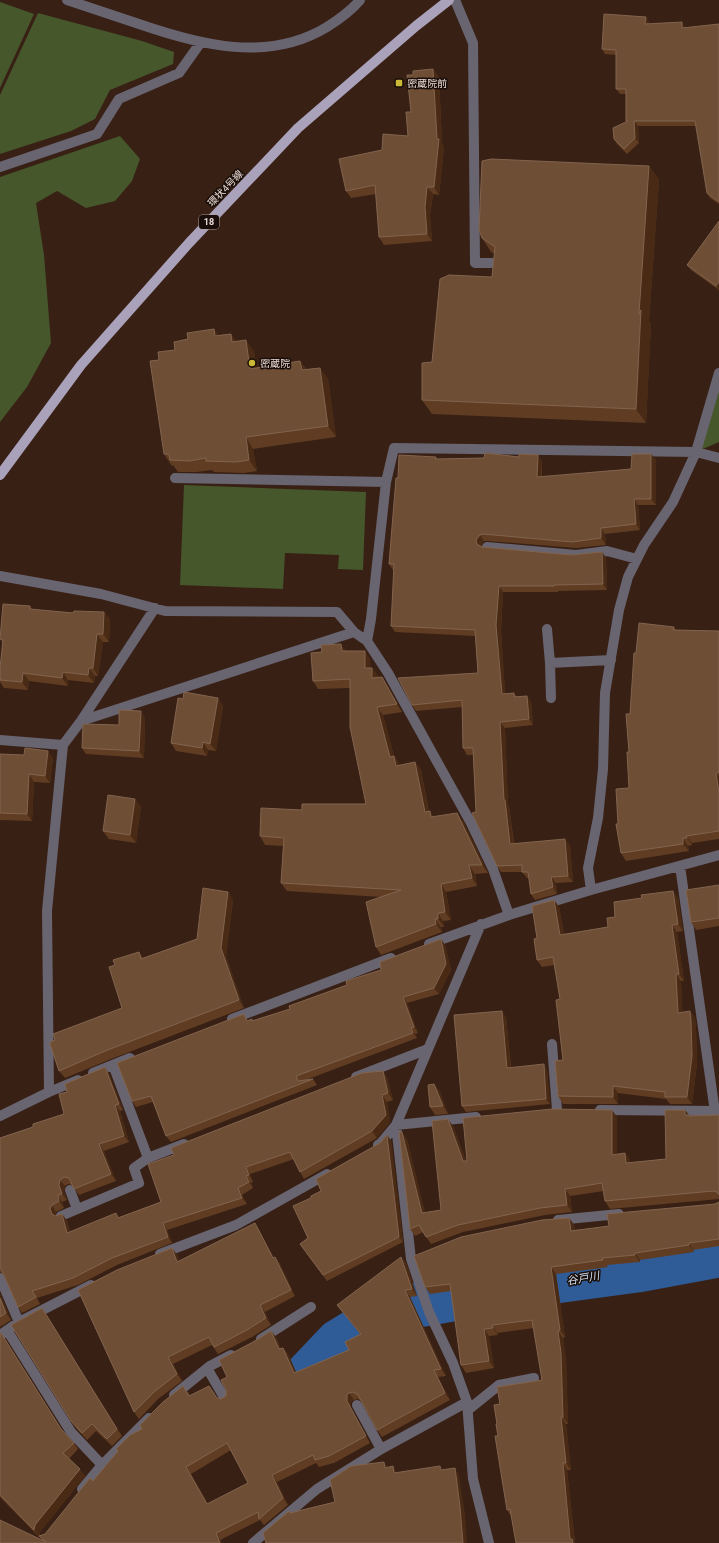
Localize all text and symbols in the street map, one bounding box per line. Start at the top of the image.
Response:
marker: 密蔵院前 [394,78,404,88]
place label: 密蔵院前 [407,78,447,89]
street label: 環状4号線 [206,168,245,209]
road number: 18 [199,215,219,229]
marker: 密蔵院 [247,358,257,368]
place label: 密蔵院 [260,358,290,369]
water label: 谷戸川 [566,1269,601,1288]

